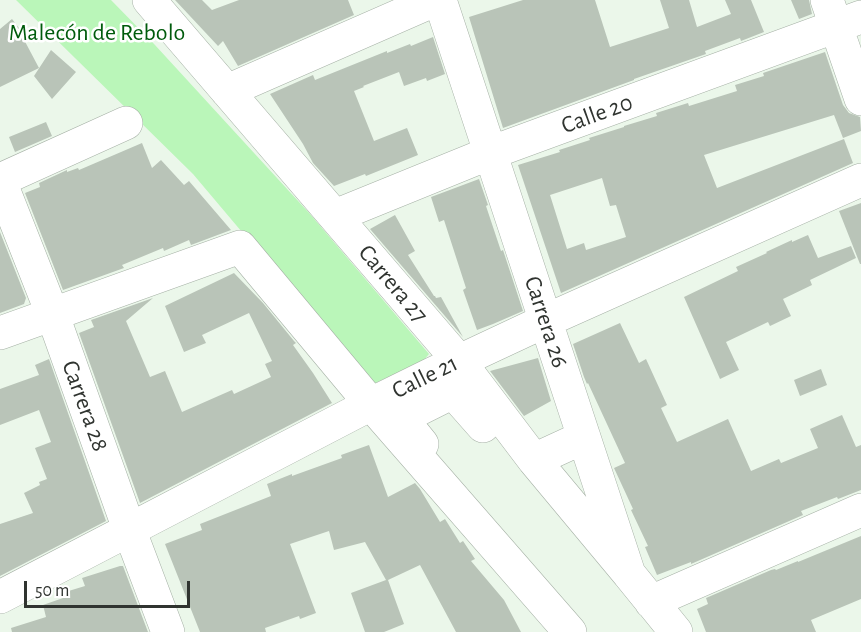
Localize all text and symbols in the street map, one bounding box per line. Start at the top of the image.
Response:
park label: Malecón de Rebolo [9,19,185,47]
street label: Calle 20 [557,88,637,140]
street label: Carrera 27 [352,239,434,329]
street label: Carrera 26 [518,273,574,371]
street label: Calle 21 [387,349,463,405]
street label: Carrera 28 [55,357,115,455]
scale bar [27,569,194,607]
text: 50 m [35,582,69,600]

